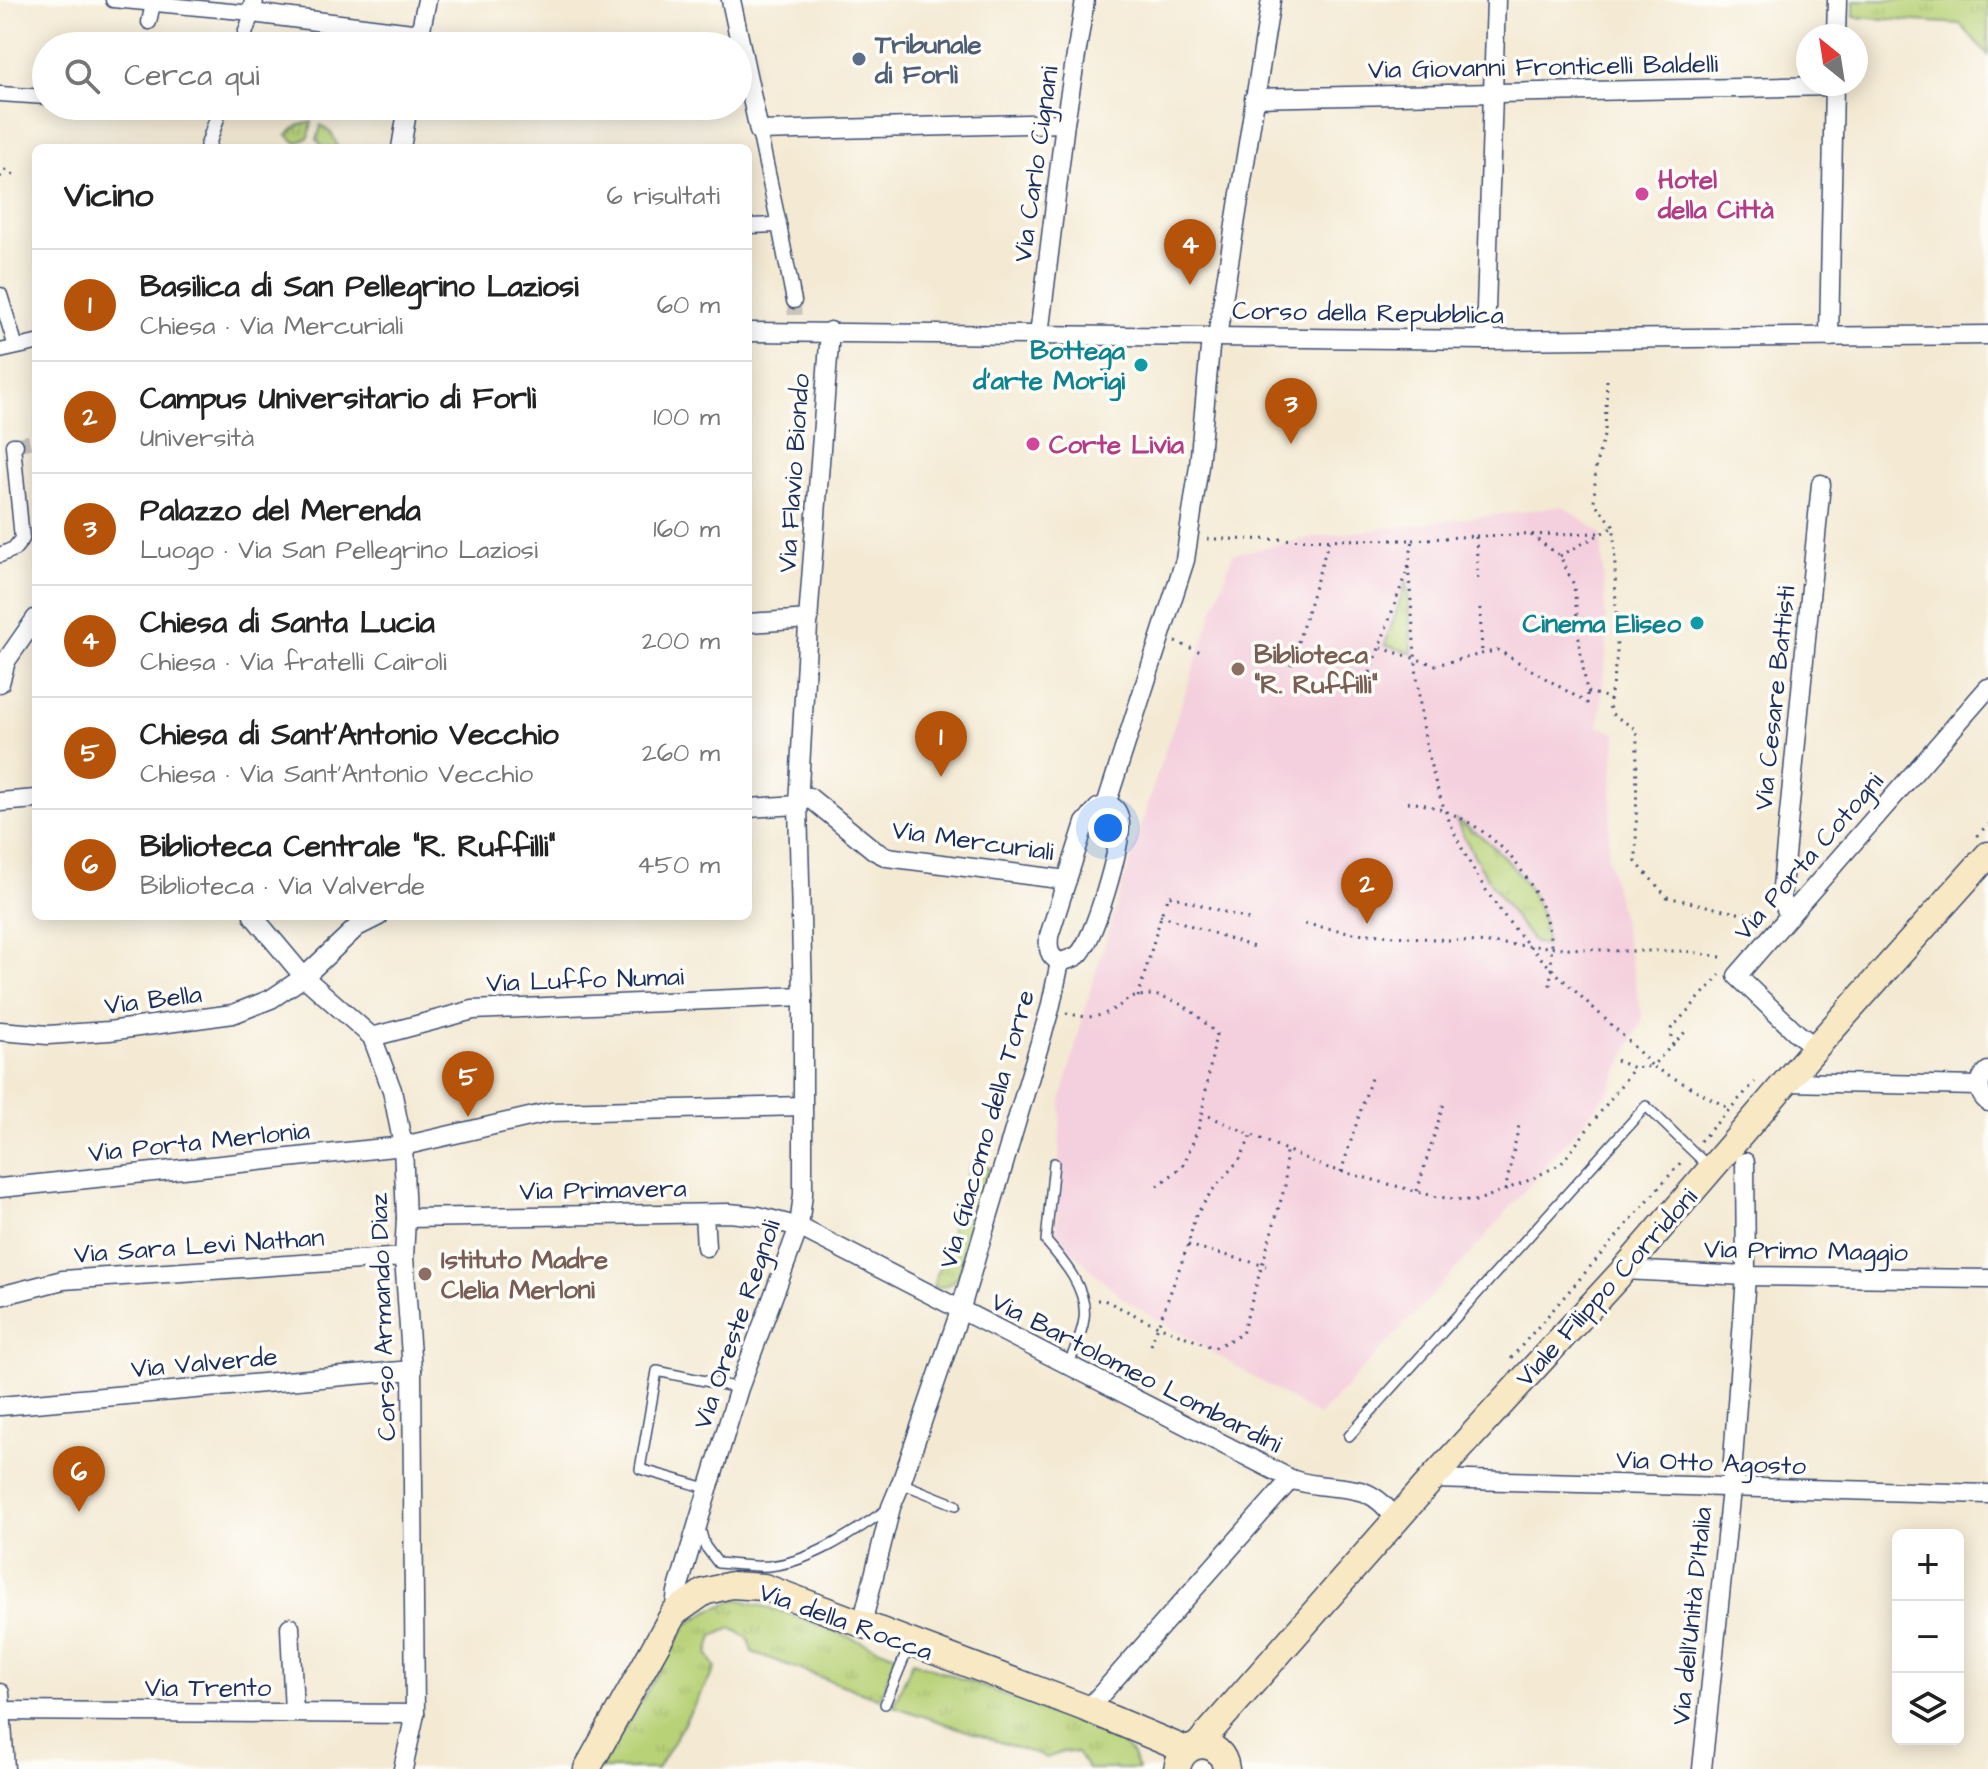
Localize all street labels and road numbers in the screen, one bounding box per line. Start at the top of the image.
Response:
street label: Via Giovanni Fronticelli Baldelli [1368,46,1719,88]
street label: Via Carlo Cignani [1004,64,1070,265]
street label: Corso della Repubblica [1232,293,1504,333]
street label: Via Flavio Biondo [769,372,819,574]
street label: Via Cesare Battisti [1745,584,1805,812]
street label: Via Porta Cotogni [1726,765,1893,950]
street label: Via Mercuriali [890,812,1056,870]
street label: Via Luffo Numai [486,959,685,1001]
street label: Via Bella [102,976,204,1024]
street label: Via Giacomo della Torre [930,986,1044,1273]
street label: Via Porta Merlonia [87,1112,312,1172]
street label: Via Primavera [519,1171,687,1209]
street label: Viale Filippo Corridoni [1508,1180,1706,1395]
street label: Corso Armando Diaz [361,1192,405,1442]
street label: Via Oreste Regnoli [684,1215,792,1435]
street label: Via Sara Levi Nathan [73,1219,325,1273]
street label: Via Primo Maggio [1704,1231,1909,1273]
street label: Via Bartolomeo Lombardini [985,1284,1288,1462]
street label: Via Valverde [129,1339,279,1387]
street label: Via Otto Agosto [1615,1442,1807,1486]
street label: Via dell'Unità D'Italia [1663,1505,1721,1727]
street label: Via della Rocca [754,1574,938,1670]
street label: Via Trento [145,1670,272,1706]

